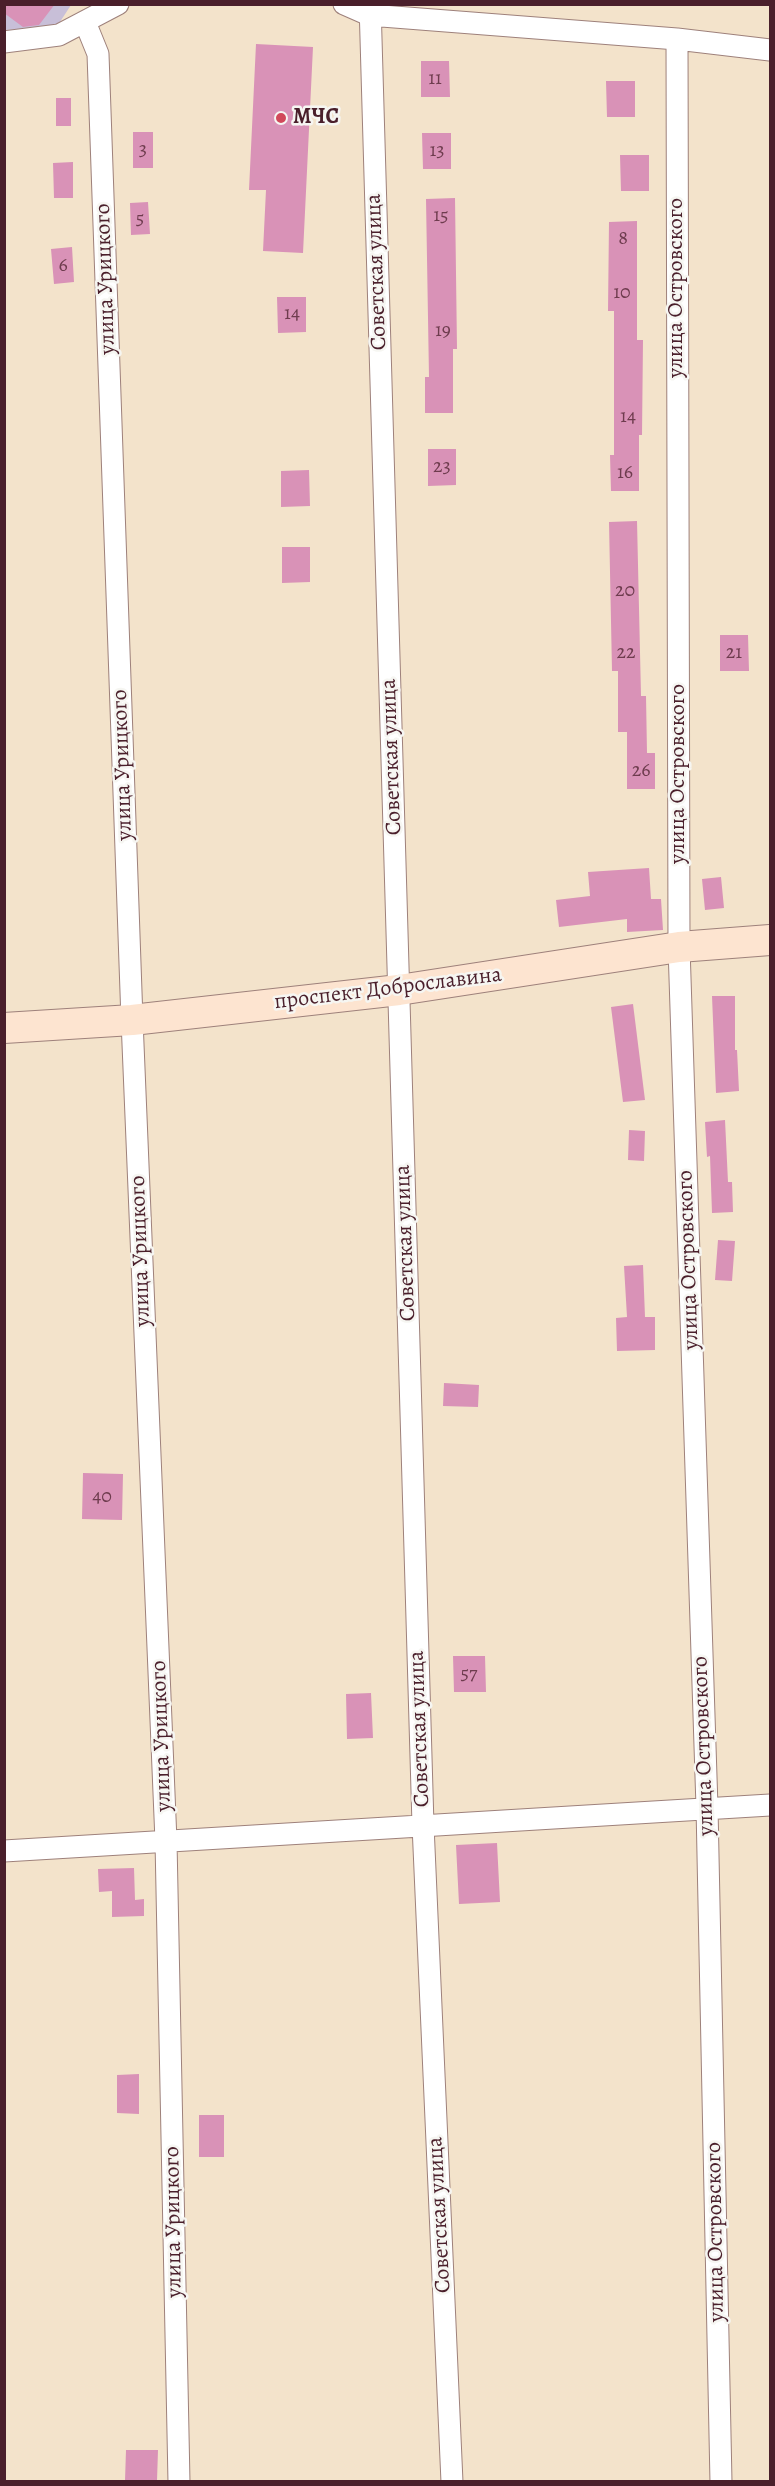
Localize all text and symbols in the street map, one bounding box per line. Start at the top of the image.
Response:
house number: 11 [428,67,442,91]
place label: МЧС [293,105,339,131]
marker: МЧС [274,111,288,125]
house number: 3 [139,138,147,162]
house number: 13 [429,139,445,163]
street label: Советская улица [361,193,393,351]
street label: улица Островского [664,198,690,378]
street label: улица Урицкого [90,203,122,355]
house number: 15 [433,204,449,228]
house number: 5 [136,207,144,231]
house number: 8 [618,227,628,251]
house number: 6 [58,254,68,278]
house number: 10 [613,281,631,305]
house number: 14 [284,302,300,326]
house number: 19 [435,319,451,343]
house number: 14 [620,405,636,429]
house number: 23 [433,455,451,479]
house number: 16 [617,461,633,485]
house number: 20 [615,579,635,603]
house number: 22 [617,641,635,665]
house number: 21 [726,641,742,665]
street label: Советская улица [376,678,408,836]
street label: улица Островского [666,684,692,864]
street label: улица Урицкого [107,689,139,841]
house number: 26 [632,759,650,783]
street label: проспект Доброславина [273,962,503,1016]
street label: Советская улица [390,1164,422,1322]
street label: улица Островского [673,1170,705,1350]
street label: улица Урицкого [125,1175,157,1327]
house number: 40 [92,1485,112,1509]
street label: Советская улица [404,1650,436,1808]
street label: улица Островского [688,1656,720,1836]
street label: улица Урицкого [146,1660,178,1812]
house number: 57 [461,1662,477,1686]
street label: Советская улица [423,2136,457,2294]
street label: улица Островского [701,2142,731,2322]
street label: улица Урицкого [159,2146,189,2298]

